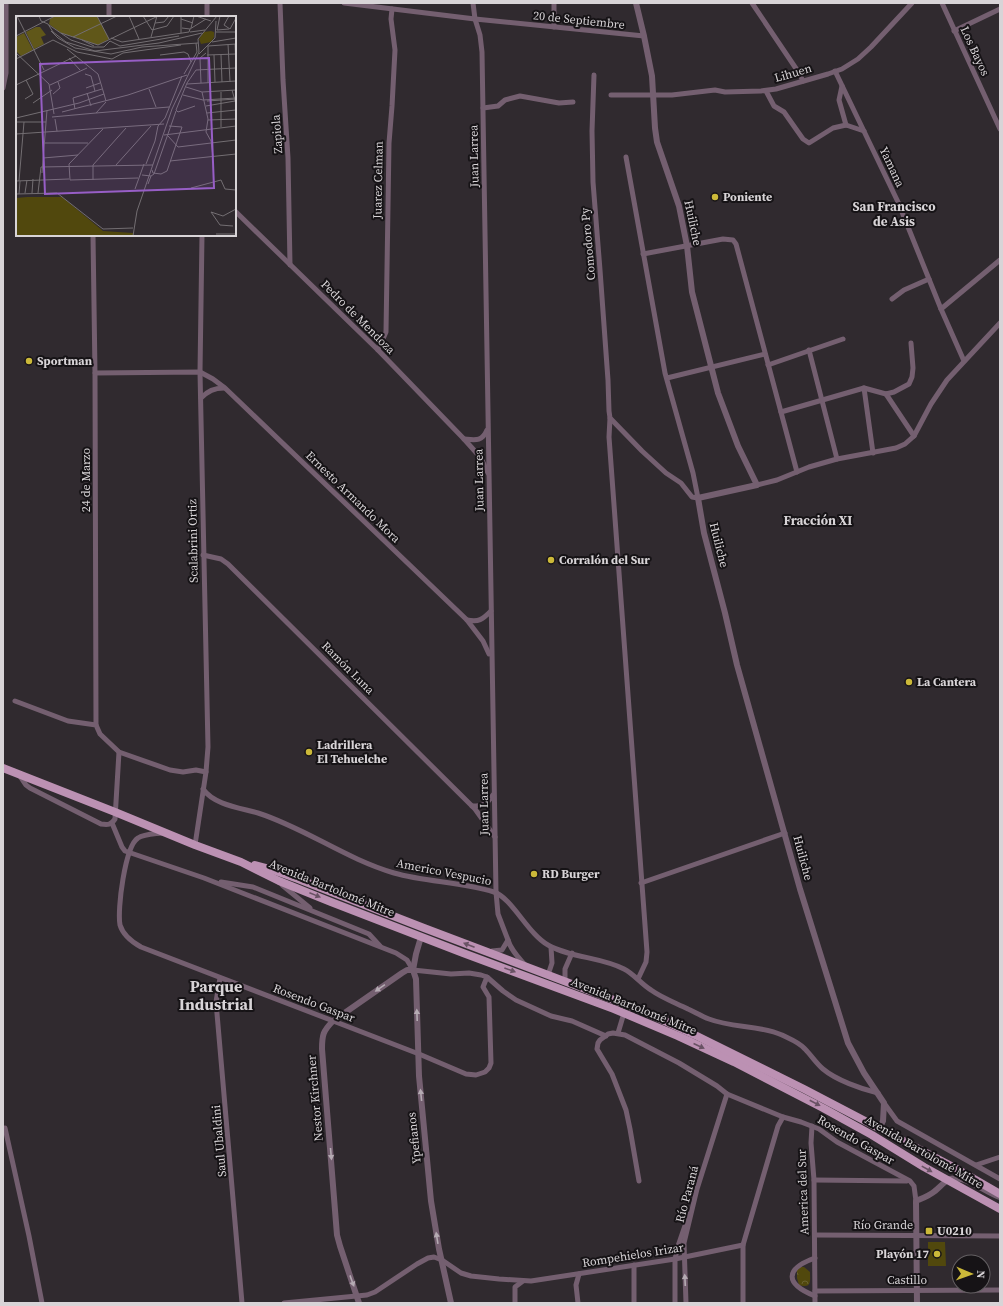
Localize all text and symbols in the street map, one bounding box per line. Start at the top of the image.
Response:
street label: 20 de Septiembre [532,7,626,33]
inset map [16,16,236,236]
street label: Los Bayos [957,24,993,78]
street label: Lihuen [772,60,814,86]
street label: Zapiola [268,113,286,154]
street label: Juan Larrea [465,124,483,188]
street label: Juarez Celman [369,141,387,220]
street label: Yamana [876,144,909,191]
place label: Poniente [723,189,772,205]
marker: Poniente [710,192,720,202]
district label: San Francisco de Asis [852,198,936,230]
street label: Huiliche [680,199,706,247]
street label: Comodoro Py [577,206,599,281]
street label: Pedro de Mendoza [317,276,399,358]
place label: Sportman [37,353,93,369]
marker: Sportman [24,356,34,366]
street label: 24 de Marzo [78,447,94,512]
street label: Ernesto Armando Mora [302,448,404,547]
street label: Juan Larrea [470,448,488,512]
street label: Scalabrini Ortiz [184,499,202,583]
district label: Fracción XI [784,512,852,529]
street label: Huiliche [706,521,732,569]
place label: Corralón del Sur [559,552,650,568]
marker: Corralón del Sur [546,555,556,565]
street label: Ramón Luna [318,638,379,699]
place label: La Cantera [917,674,977,690]
marker: La Cantera [904,677,914,687]
place label: Ladrillera El Tehuelche [317,737,387,767]
marker: Ladrillera El Tehuelche [304,747,314,757]
street label: Juan Larrea [475,772,493,836]
street label: Huiliche [789,834,817,882]
street label: Avenida Bartolomé Mitre [267,855,397,921]
street label: Americo Vespucio [395,855,493,889]
place label: RD Burger [542,866,600,882]
marker: RD Burger [529,869,539,879]
one-way arrow [309,893,321,899]
one-way arrow [462,942,474,948]
one-way arrow [504,968,516,974]
street label: Avenida Bartolomé Mitre [569,973,699,1039]
district label: Parque Industrial [179,975,253,1015]
street label: Rosendo Gaspar [271,980,357,1026]
one-way arrow [375,984,385,992]
one-way arrow [414,1009,421,1021]
one-way arrow [693,1043,704,1049]
street label: Nestor Kirchner [303,1054,327,1142]
one-way arrow [417,1088,424,1101]
one-way arrow [809,1100,821,1107]
street label: Saul Ubaldini [208,1104,230,1178]
street label: Ypefianos [403,1111,425,1165]
street label: Rosendo Gaspar [815,1111,897,1169]
street label: Avenida Bartolomé Mitre [862,1112,986,1192]
one-way arrow [328,1148,334,1160]
street label: America del Sur [794,1149,812,1235]
street label: Río Paraná [672,1163,702,1224]
one-way arrow [921,1165,933,1172]
street label: Río Grande [853,1217,913,1233]
place label: U0210 [937,1223,972,1239]
marker: U0210 [924,1226,934,1236]
one-way arrow [434,1231,440,1244]
street label: Rompehielos Irizar [581,1239,685,1271]
place label: Playón 17 [876,1246,929,1262]
marker: Playón 17 [932,1249,942,1259]
north arrow [951,1254,991,1294]
text: N [973,1270,988,1279]
street label: Castillo [887,1272,927,1288]
one-way arrow [682,1273,688,1286]
one-way arrow [350,1276,356,1288]

